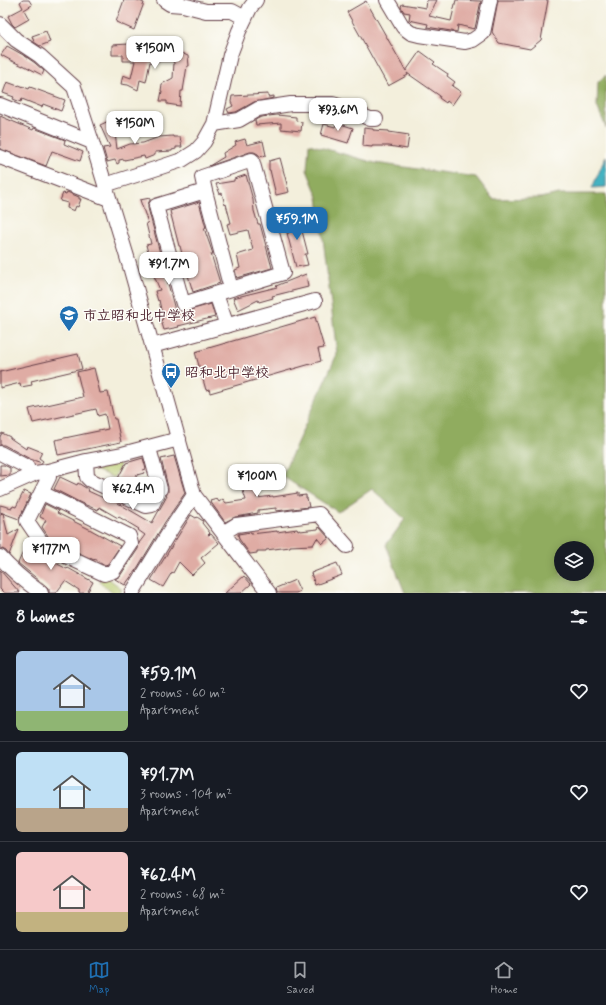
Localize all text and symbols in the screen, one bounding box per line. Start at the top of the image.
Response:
pin: ¥150M [127,36,183,70]
text: ¥150M [135,40,175,57]
pin: ¥93.6M [305,98,371,132]
text: ¥93.6M [318,102,358,119]
pin: ¥150M [107,111,163,145]
text: ¥150M [115,115,155,132]
pin: ¥59.1M [264,207,330,241]
text: ¥59.1M [276,211,318,228]
pin: ¥91.7M [136,252,202,286]
text: ¥91.7M [148,256,190,273]
school or university icon: 市立昭和北中学校 [58,304,80,332]
place label: 市立昭和北中学校 [83,307,195,325]
bus stop icon: 昭和北中学校 [160,361,182,389]
place label: 昭和北中学校 [185,364,269,382]
pin: ¥100M [229,464,285,498]
text: ¥100M [237,468,277,485]
pin: ¥62.4M [100,477,166,511]
text: ¥62.4M [112,481,154,498]
pin: ¥177M [23,537,79,571]
text: ¥177M [32,541,70,558]
map controls [554,541,594,581]
button: layers [554,541,594,581]
text: 8 homes [16,606,75,628]
icon: filters [568,606,590,628]
text: ¥59.1M [140,663,196,685]
icon: home [48,667,96,715]
icon: heart [568,680,590,702]
text: 2 rooms · 60 m² [140,685,226,702]
text: Apartment [140,702,199,719]
text: ¥91.7M [140,764,194,786]
icon: home [48,768,96,816]
icon: heart [568,781,590,803]
text: 3 rooms · 104 m² [140,786,232,803]
text: Apartment [140,803,199,820]
text: ¥62.4M [140,864,196,886]
icon: home [48,868,96,916]
icon: heart [568,881,590,903]
text: 2 rooms · 68 m² [140,886,225,903]
text: Apartment [140,903,199,920]
tab: Map [88,959,110,997]
tab: Saved [286,959,314,997]
tab: Home [491,959,518,997]

